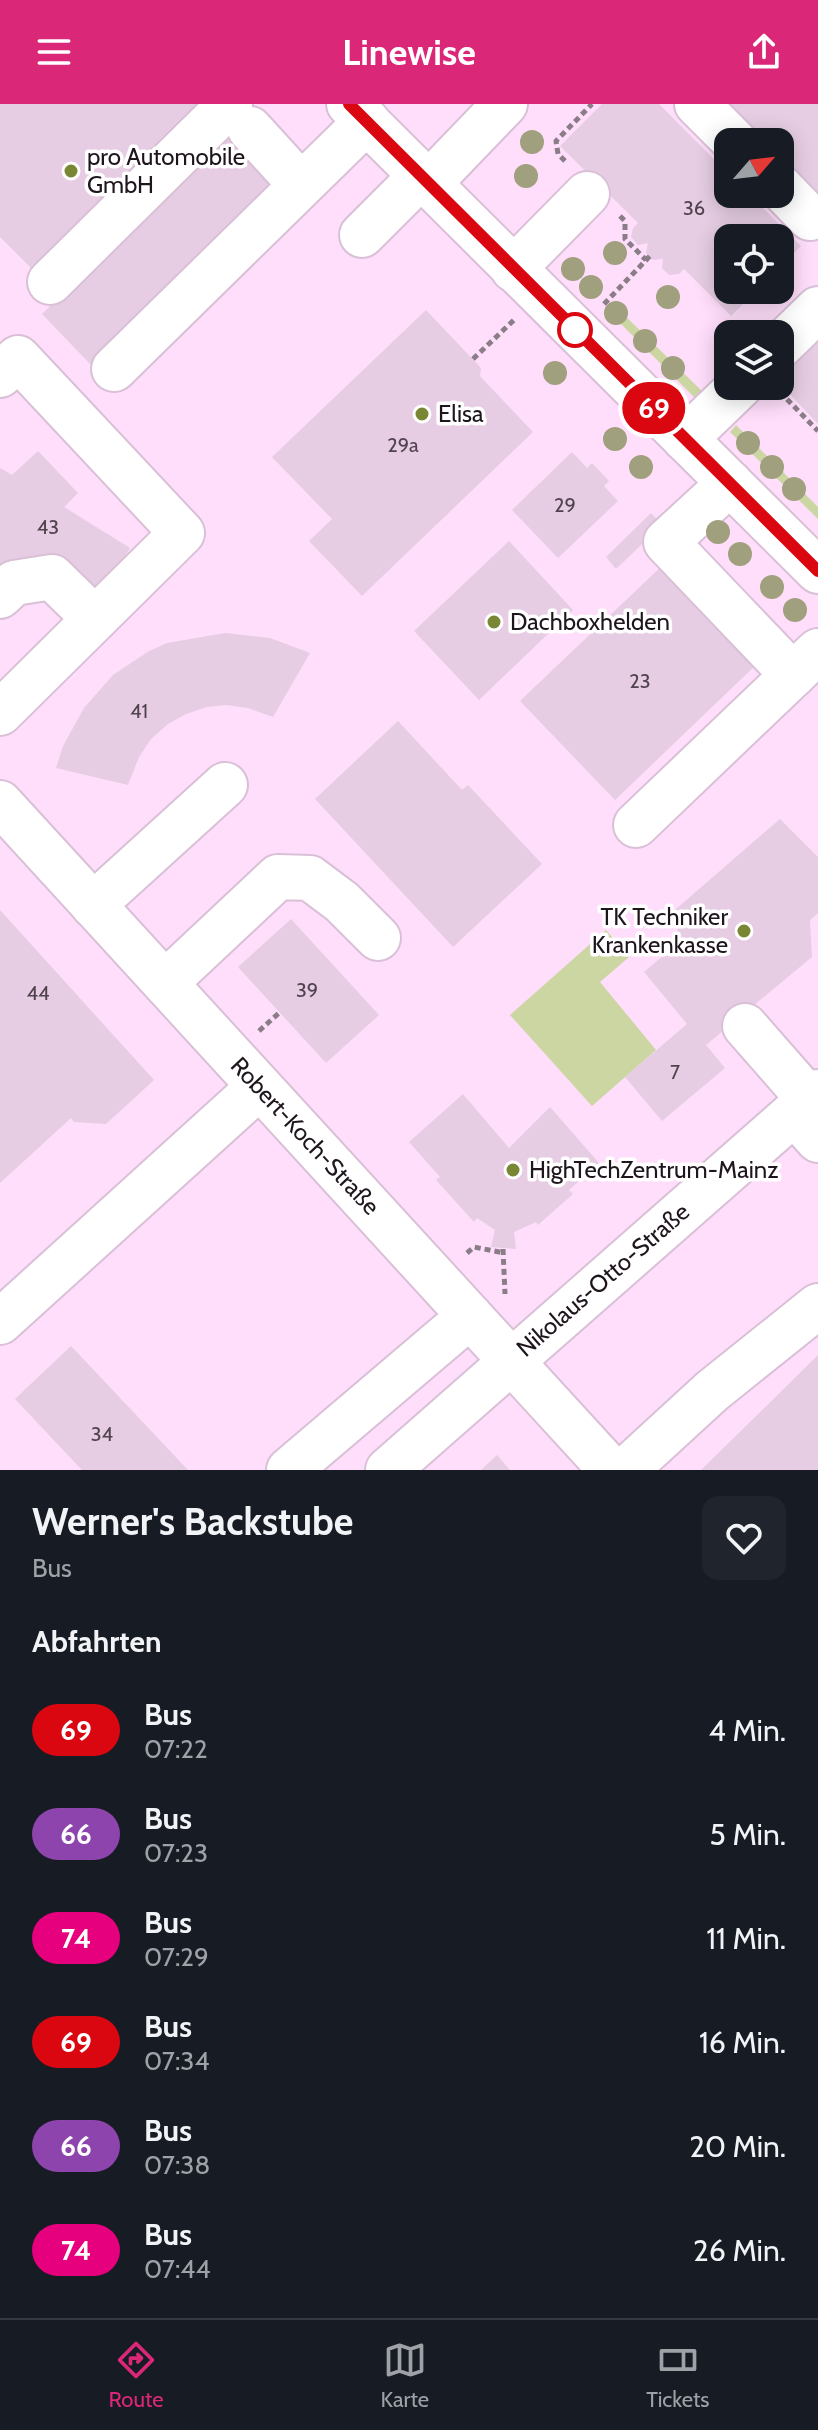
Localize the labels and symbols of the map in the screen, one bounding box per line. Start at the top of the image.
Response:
north arrow [714,128,794,208]
place label: pro Automobile GmbH [87,142,245,199]
marker: pro Automobile GmbH [62,162,80,180]
house number: 36 [683,196,705,220]
unlabelled marker [558,313,592,347]
line badge: 69 [618,382,690,434]
place label: Elisa [438,399,484,428]
marker: Elisa [413,405,431,423]
house number: 29a [387,433,419,457]
house number: 29 [554,493,576,517]
house number: 43 [37,515,59,539]
place label: Dachboxhelden [510,607,670,636]
marker: Dachboxhelden [485,613,503,631]
house number: 23 [629,669,651,693]
house number: 41 [130,699,148,723]
place label: TK Techniker Krankenkasse [592,902,728,959]
marker: TK Techniker Krankenkasse [735,922,753,940]
house number: 39 [296,978,318,1002]
house number: 44 [26,981,50,1005]
street label: Robert-Koch-Straße [225,1051,386,1221]
house number: 7 [670,1060,680,1084]
place label: HighTechZentrum-Mainz [529,1155,778,1184]
marker: HighTechZentrum-Mainz [504,1161,522,1179]
street label: Nikolaus-Otto-Straße [510,1197,695,1363]
house number: 34 [91,1422,114,1446]

